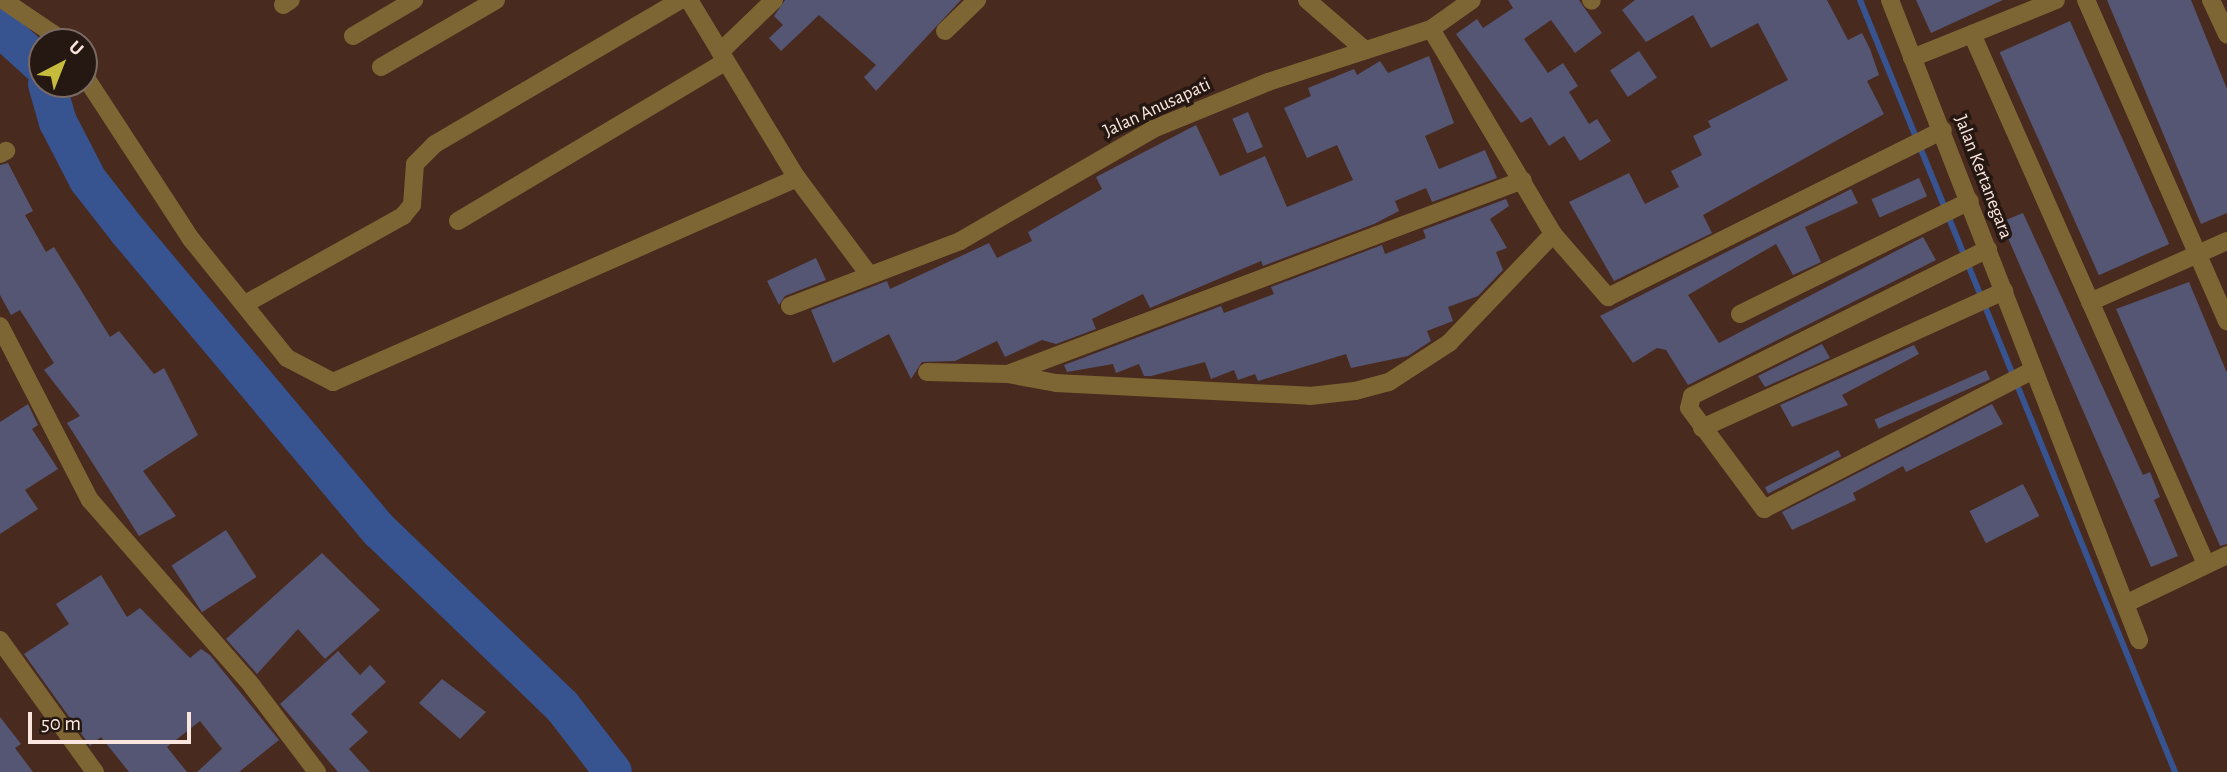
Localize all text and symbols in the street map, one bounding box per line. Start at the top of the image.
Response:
north arrow [28,28,98,98]
text: U [65,37,87,60]
street label: Jalan Anusapati [1100,73,1214,143]
street label: Jalan Kertanegara [1949,112,2017,242]
scale bar [32,698,194,742]
text: 50 m [41,713,81,734]

